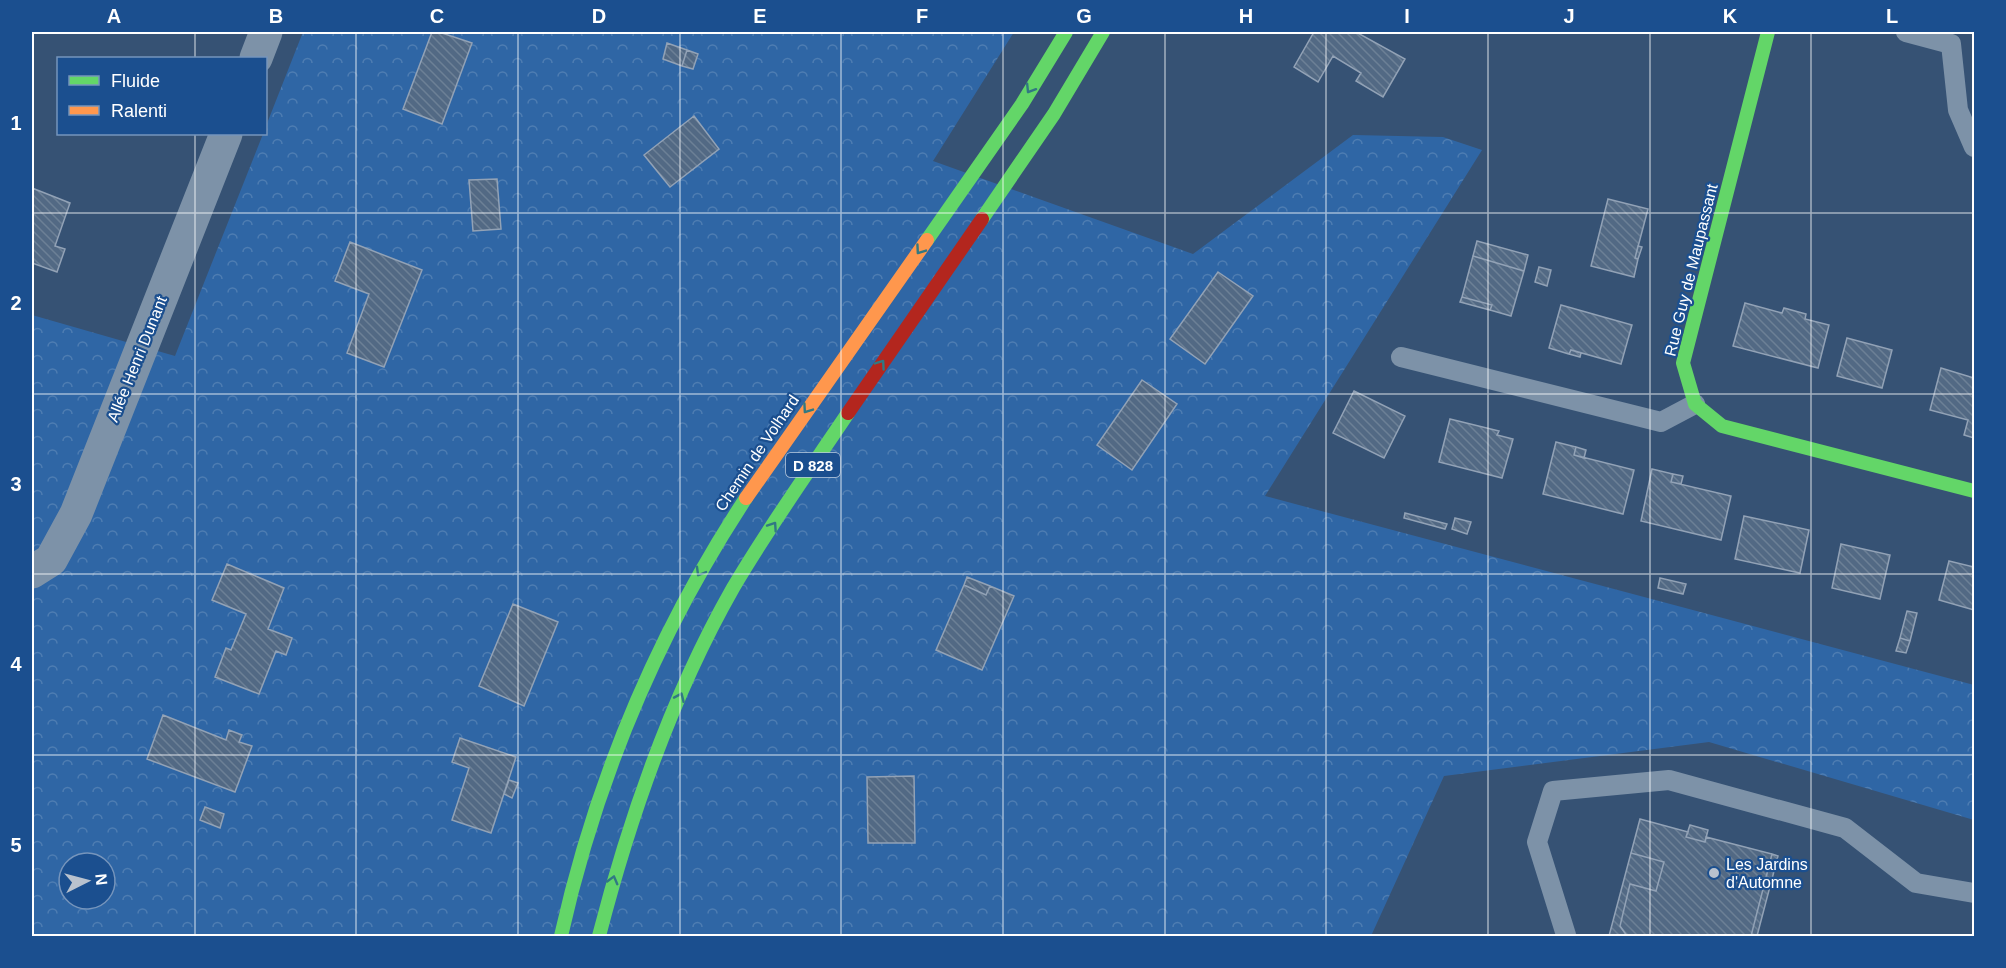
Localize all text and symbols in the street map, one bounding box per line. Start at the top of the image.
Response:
text: A [107,5,121,27]
text: B [269,5,283,27]
text: C [430,5,444,27]
text: D [592,5,606,27]
text: E [753,5,767,27]
text: F [916,5,928,27]
text: G [1076,5,1092,27]
text: H [1239,5,1253,27]
text: I [1404,5,1410,27]
text: J [1563,5,1575,27]
text: K [1723,5,1738,27]
text: L [1886,5,1898,27]
legend [57,57,267,135]
text: Fluide [111,71,160,91]
one-way arrow [1026,82,1037,93]
text: Ralenti [111,101,167,121]
text: 1 [10,112,22,134]
street label: Rue Guy de Maupassant [1661,182,1721,358]
one-way arrow [916,243,927,254]
text: 2 [10,292,22,314]
street label: Allée Henri Dunant [104,293,170,424]
one-way arrow [874,359,885,370]
street label: Chemin de Volhard [712,392,802,514]
one-way arrow [803,402,814,413]
road number: D 828 [786,453,840,477]
text: 3 [10,473,22,495]
one-way arrow [766,521,777,532]
one-way arrow [696,566,707,576]
text: 4 [10,653,22,675]
one-way arrow [673,692,685,703]
text: 5 [10,834,22,856]
north arrow [57,851,117,911]
place label: Les Jardins d'Automne [1726,856,1808,891]
marker: Les Jardins d'Automne [1707,866,1721,880]
text: N [92,873,110,886]
one-way arrow [606,875,619,885]

